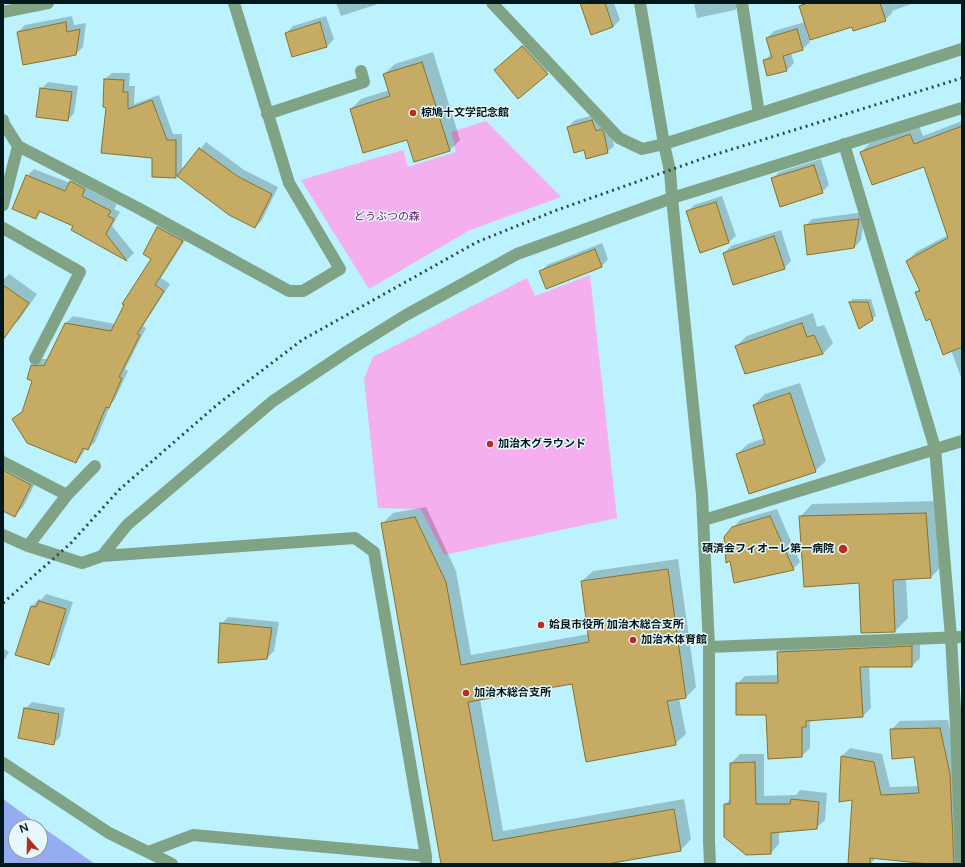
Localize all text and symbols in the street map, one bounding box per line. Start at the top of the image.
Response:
place label: 椋鳩十文学記念館 [421,106,509,120]
marker: 椋鳩十文学記念館 [408,108,418,118]
park label: どうぶつの森 [354,210,420,224]
place label: 加治木グラウンド [498,437,586,451]
marker: 加治木グラウンド [485,439,495,449]
place label: 碩済会フィオーレ第一病院 [702,542,834,556]
marker: 碩済会フィオーレ第一病院 [837,543,849,555]
place label: 姶良市役所 加治木総合支所 [549,618,684,632]
marker: 姶良市役所 加治木総合支所 [536,620,546,630]
place label: 加治木体育館 [641,633,707,647]
marker: 加治木体育館 [628,635,638,645]
place label: 加治木総合支所 [474,686,551,700]
marker: 加治木総合支所 [461,688,471,698]
north arrow [8,819,48,859]
text: N [18,821,30,836]

